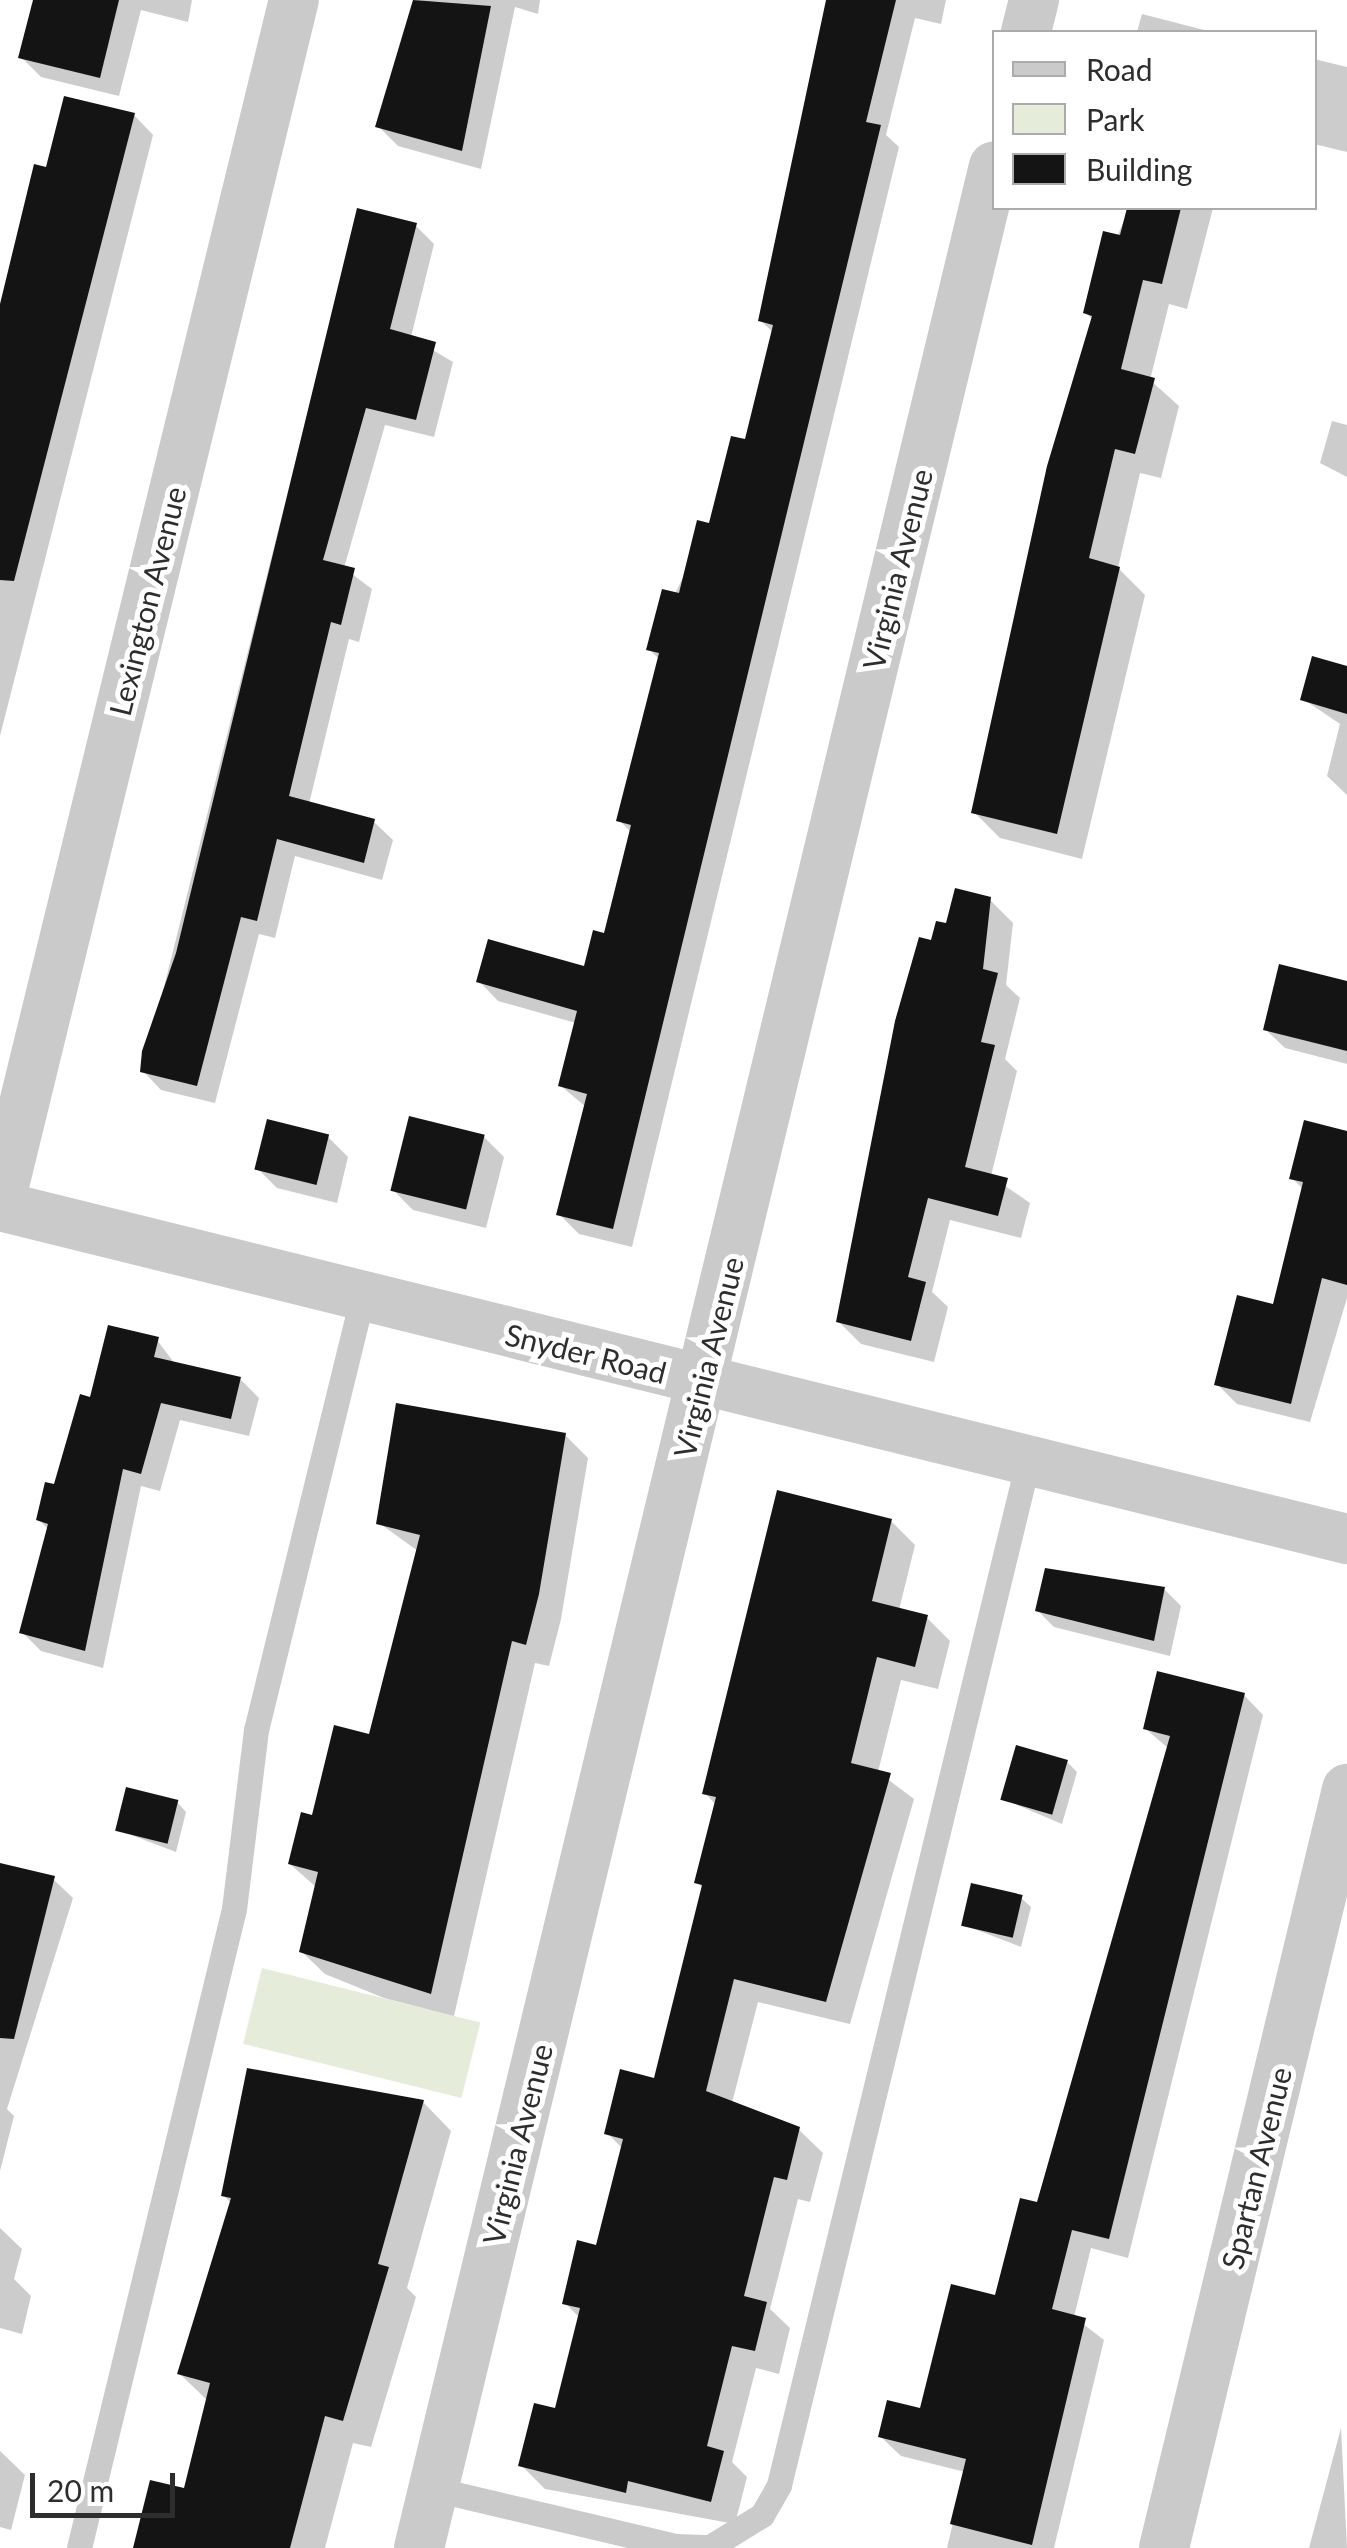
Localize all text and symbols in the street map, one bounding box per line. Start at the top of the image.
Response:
legend [992,30,1317,210]
text: Road [1086,51,1153,87]
text: Park [1086,101,1145,137]
text: Building [1086,151,1192,187]
street label: Virginia Avenue [855,464,939,674]
street label: Lexington Avenue [101,482,193,720]
street label: Virginia Avenue [666,1252,750,1462]
street label: Snyder Road [502,1316,670,1390]
street label: Virginia Avenue [475,2039,559,2249]
street label: Spartan Avenue [1213,2063,1299,2273]
scale bar [35,2453,180,2515]
text: 20 m [47,2472,114,2508]

